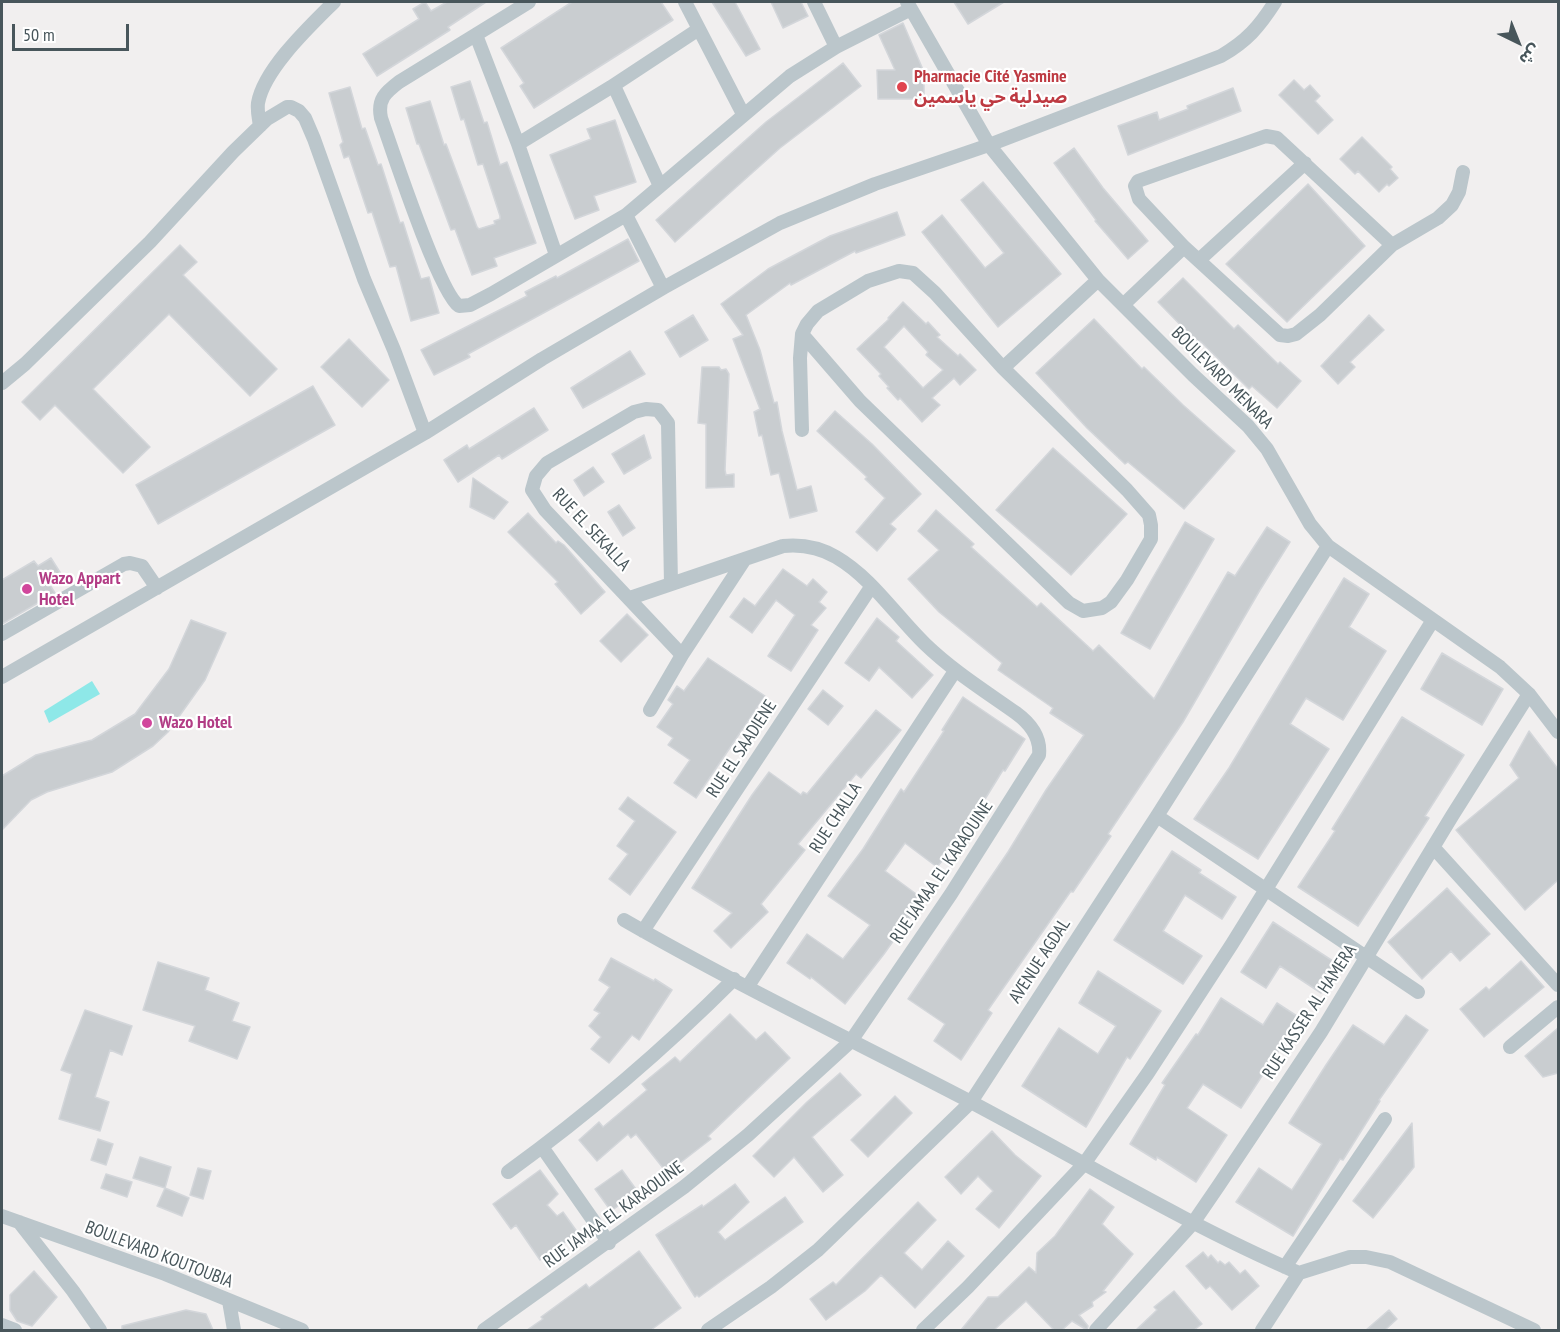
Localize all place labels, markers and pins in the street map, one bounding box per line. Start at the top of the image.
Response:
place label: Pharmacie Cité Yasmine صيدلية حي ياسمين [914,66,1067,109]
marker: Pharmacie Cité Yasmine صيدلية حي ياسمين [895,80,909,94]
place label: Wazo Appart Hotel [39,568,121,610]
marker: Wazo Appart Hotel [20,582,34,596]
place label: Wazo Hotel [159,712,232,734]
marker: Wazo Hotel [140,716,154,730]

